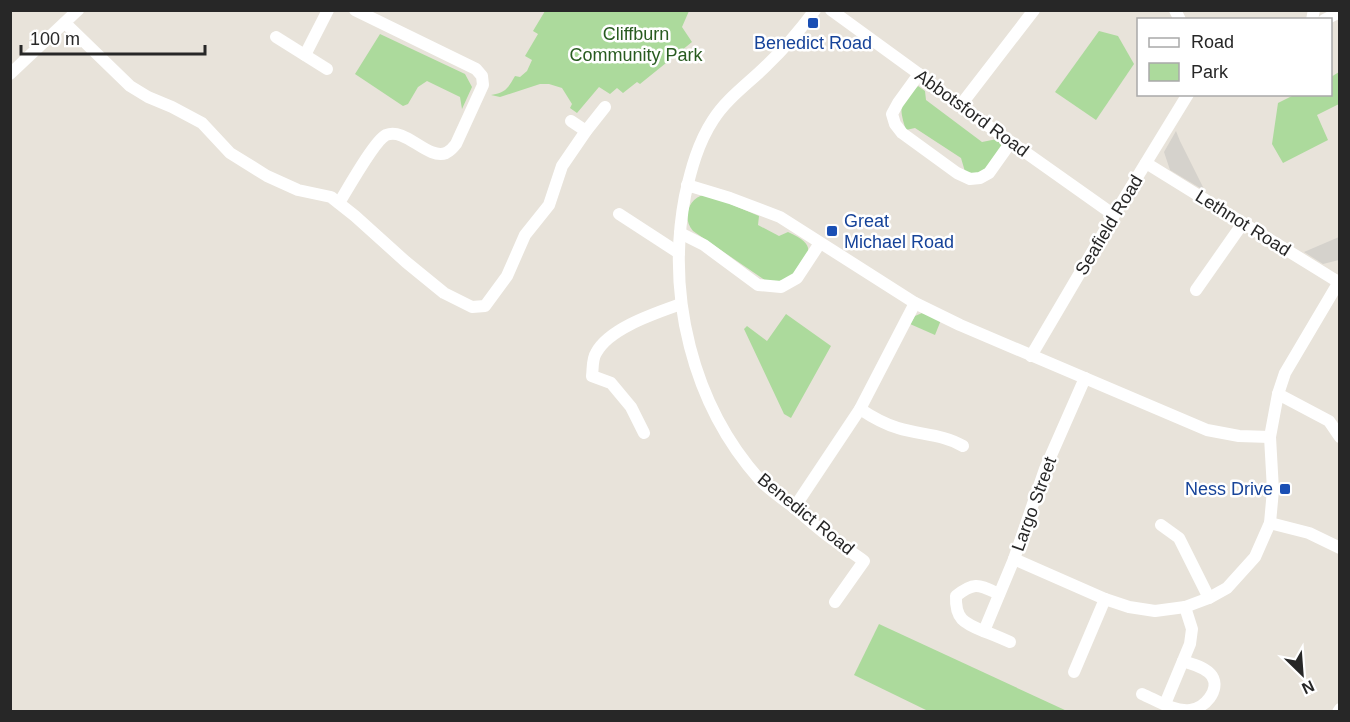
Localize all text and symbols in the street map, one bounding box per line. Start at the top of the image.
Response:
marker: Benedict Road [806,16,820,30]
scale bar [21,18,206,56]
legend [1137,18,1332,96]
park label: Cliffburn Community Park [569,24,704,65]
text: 100 m [30,29,80,49]
text: Road [1191,32,1234,52]
place label: Benedict Road [754,33,872,53]
text: Park [1191,62,1229,82]
street label: Abbotsford Road [911,65,1033,161]
street label: Seafield Road [1071,171,1147,279]
street label: Lethnot Road [1192,186,1294,260]
place label: Great Michael Road [844,211,954,252]
marker: Great Michael Road [825,224,839,238]
street label: Largo Street [1008,454,1060,554]
street label: Benedict Road [754,469,858,559]
place label: Ness Drive [1185,479,1273,499]
marker: Ness Drive [1278,482,1292,496]
north arrow [1272,644,1332,704]
text: N [1299,677,1317,697]

